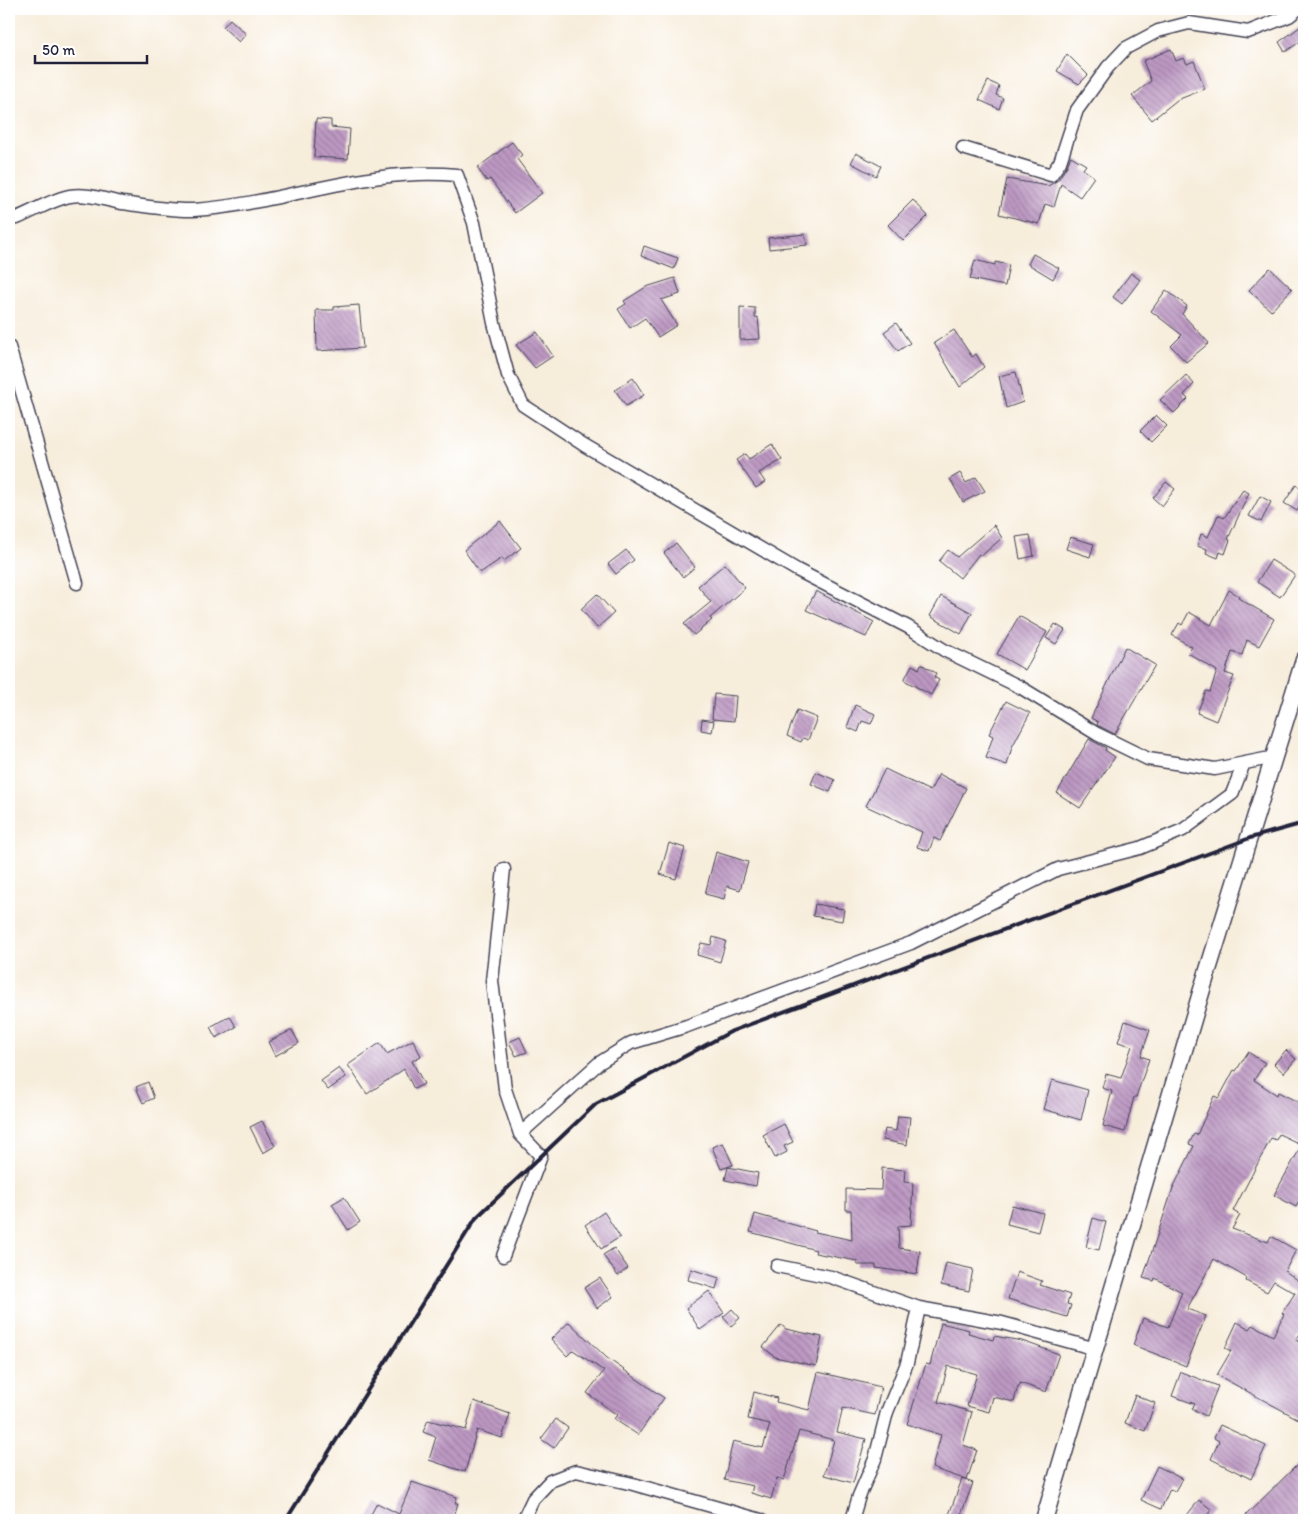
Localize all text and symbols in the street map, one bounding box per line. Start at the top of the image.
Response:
scale bar [35,32,148,64]
text: 50 m [42,41,75,59]

